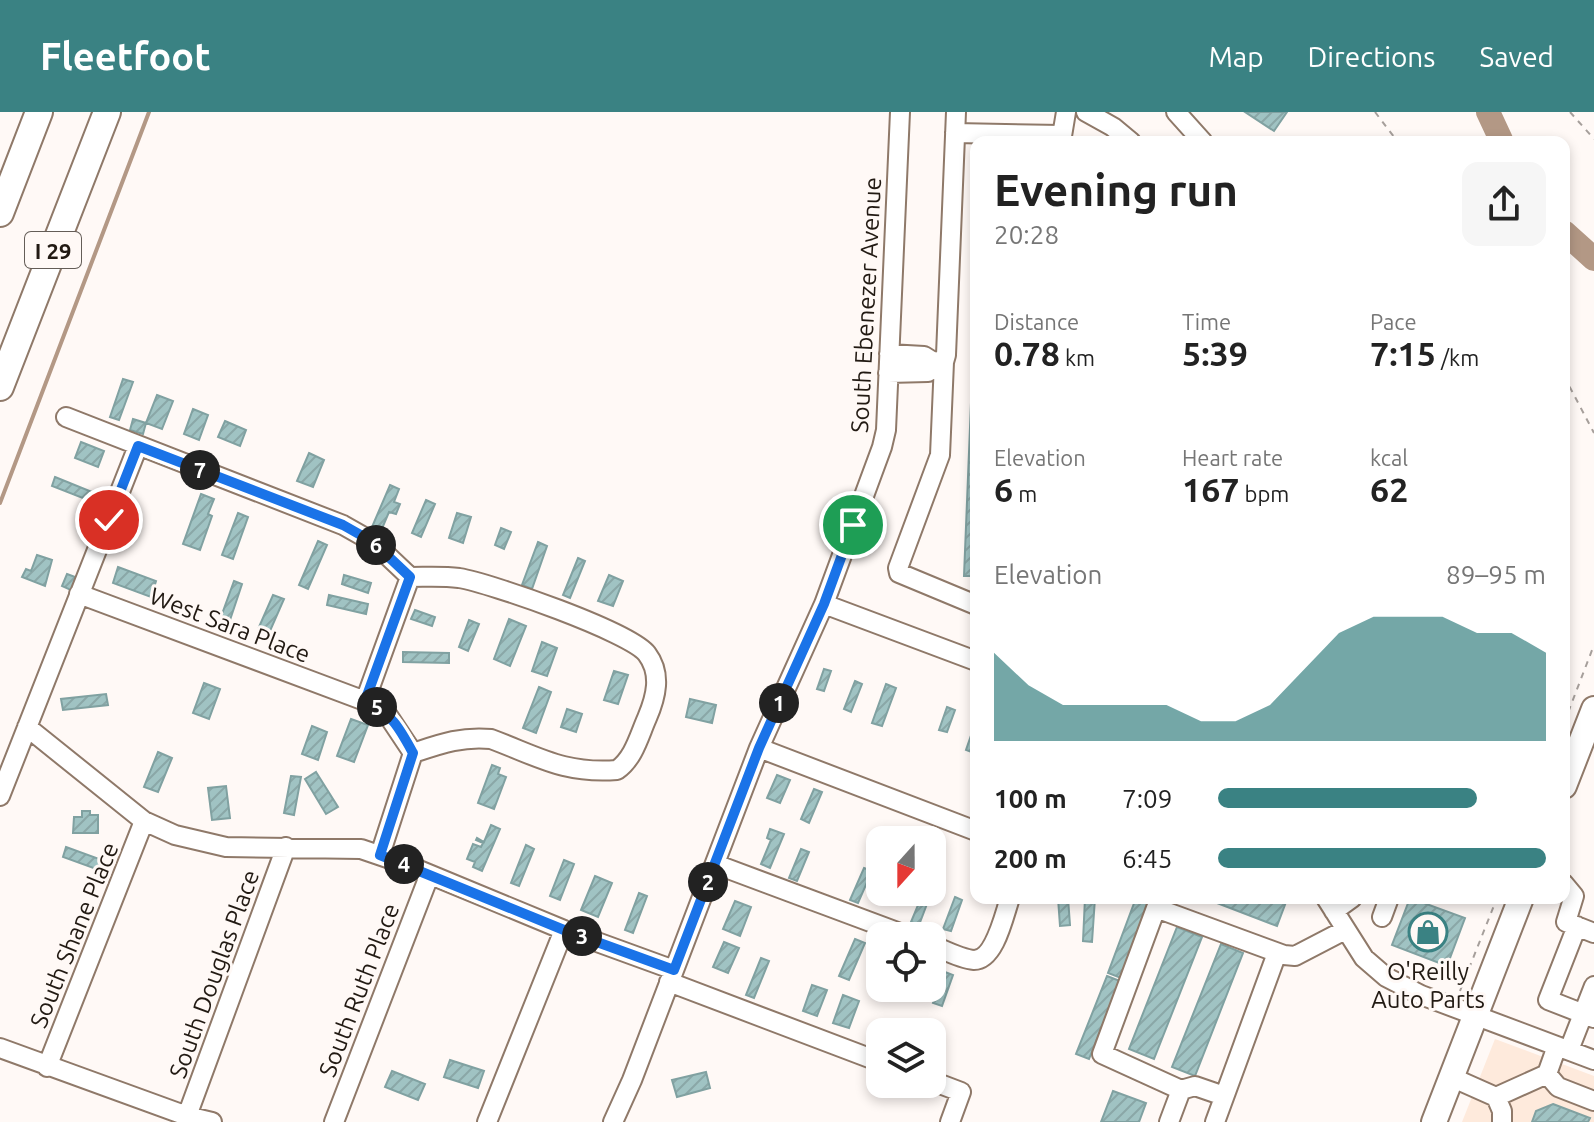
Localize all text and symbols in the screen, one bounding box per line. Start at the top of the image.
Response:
text: Fleetfoot [40,35,211,77]
text: Map [1208,41,1264,72]
text: Directions [1308,41,1435,72]
text: Saved [1479,41,1554,72]
button: share [1462,162,1546,246]
text: Evening run [994,165,1238,214]
street label: South Ebenezer Avenue [846,176,886,434]
text: 20:28 [994,220,1059,249]
road number: I 29 [25,232,81,268]
text: Distance [994,309,1079,334]
text: Time [1182,309,1231,334]
text: Pace [1370,309,1417,334]
text: 0.78 [994,334,1060,372]
text: 5:39 [1182,334,1248,372]
text: 7:15 [1370,334,1436,372]
text: km [1060,345,1095,370]
text: /km [1436,345,1479,370]
text: Elevation [994,445,1086,470]
text: Heart rate [1182,445,1283,470]
text: kcal [1370,445,1408,470]
pin: 7 [180,450,220,490]
text: 7 [194,457,206,482]
text: 6 [994,470,1013,508]
text: 167 [1182,470,1240,508]
text: 62 [1370,470,1408,508]
text: m [1013,481,1037,506]
text: bpm [1240,481,1289,506]
pin [75,486,143,554]
pin [819,491,887,559]
icon: check [87,498,131,542]
icon: arrive [831,503,875,547]
pin: 6 [356,525,396,565]
text: 6 [370,532,382,557]
text: Elevation [994,560,1102,589]
text: 89–95 m [1446,560,1546,589]
street label: West Sara Place [146,582,314,668]
pin: 1 [759,683,799,723]
pin: 5 [357,687,397,727]
text: 1 [773,690,785,715]
text: 5 [371,694,383,719]
text: 100 m [994,784,1067,813]
text: 7:09 [1122,784,1172,813]
north arrow [866,826,946,906]
map controls [866,826,946,1098]
street label: South Shane Place [25,838,123,1032]
pin: 4 [384,844,424,884]
text: 200 m [994,844,1067,873]
text: 6:45 [1122,844,1172,873]
text: 4 [398,851,410,876]
pin: 2 [688,862,728,902]
street label: South Douglas Place [164,866,264,1082]
text: 2 [702,869,714,894]
street label: South Ruth Place [313,899,405,1081]
shop icon: O'Reilly Auto Parts [1407,911,1449,953]
pin: 3 [562,916,602,956]
button: locate [866,922,946,1002]
text: 3 [576,923,588,948]
place label: O'Reilly Auto Parts [1371,958,1485,1013]
button: layers [866,1018,946,1098]

